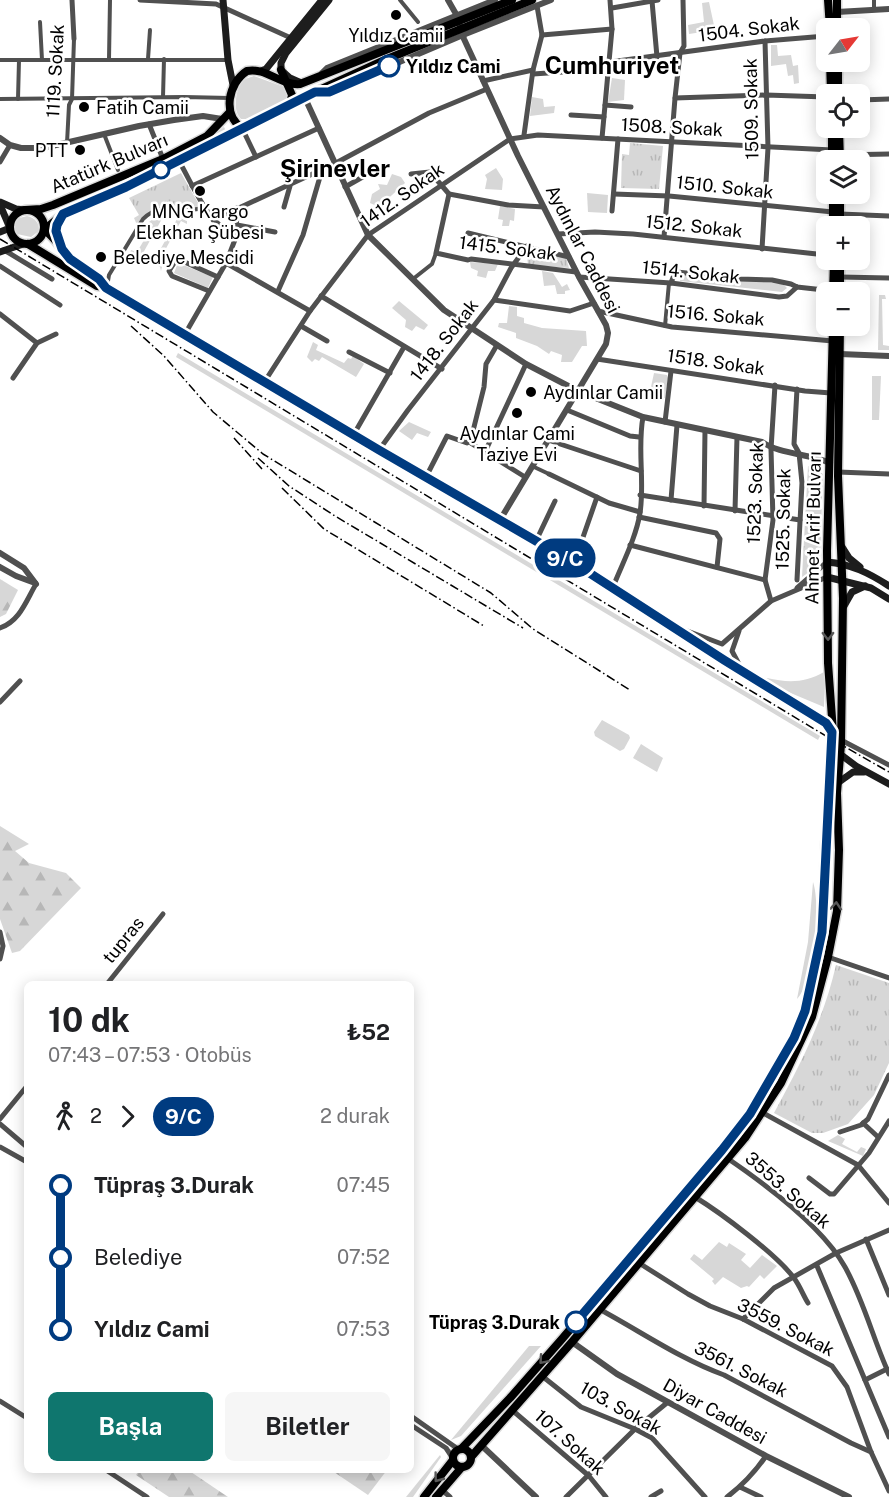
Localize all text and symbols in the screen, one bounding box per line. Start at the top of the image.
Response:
marker: Yıldız Camii [389,8,403,22]
street label: 1504. Sokak [697,12,801,46]
north arrow [816,18,870,72]
map controls [816,18,870,336]
street label: 1119. Sokak [42,24,68,118]
place label: Yıldız Camii [349,25,443,46]
district label: Cumhuriyet [545,51,679,79]
marker: Yıldız Cami [378,55,400,77]
place label: Yıldız Cami [406,56,501,77]
street label: 1509. Sokak [740,58,762,160]
button: locate [816,84,870,138]
place label: Fatih Camii [96,97,189,118]
marker: Fatih Camii [77,100,91,114]
street label: 1508. Sokak [621,114,723,140]
street label: Atatürk Bulvarı [47,129,171,197]
place label: PTT [35,140,68,161]
marker: PTT [73,143,87,157]
button: layers [816,150,870,204]
district label: Şirinevler [280,154,390,183]
street label: 1412. Sokak [356,159,448,231]
unlabelled marker [152,161,170,179]
street label: 1510. Sokak [675,171,775,203]
street label: Aydınlar Caddesi [542,181,624,317]
marker: MNG Kargo Elekhan Şübesi [193,184,207,198]
place label: MNG Kargo Elekhan Şübesi [136,201,264,243]
street label: 1512. Sokak [644,210,744,242]
button: + [816,216,870,270]
street label: 1415. Sokak [458,232,558,264]
place label: Belediye Mescidi [113,247,254,268]
marker: Belediye Mescidi [94,250,108,264]
street label: 1514. Sokak [641,256,741,288]
button: − [816,282,870,336]
street label: 1418. Sokak [406,295,482,385]
street label: 1516. Sokak [666,300,766,330]
street label: 1518. Sokak [666,345,766,379]
place label: Aydınlar Camii [543,382,663,403]
marker: Aydınlar Camii [524,385,538,399]
marker: Aydınlar Cami Taziye Evi [510,406,524,420]
place label: Aydınlar Cami Taziye Evi [459,423,575,465]
street label: 1523. Sokak [743,442,767,544]
street label: Ahmet Arif Bulvarı [801,451,825,605]
street label: 1525. Sokak [772,468,794,570]
line badge: 9/C [530,538,600,578]
text: 9/C [547,546,583,571]
one-way arrow [822,631,834,640]
one-way arrow [830,901,843,910]
street label: tupras [98,912,148,968]
text: 10 dk [48,1001,130,1039]
text: ₺52 [347,1019,390,1045]
text: 07:43 – 07:53 · Otobüs [48,1043,252,1067]
icon: walk [48,1100,81,1133]
icon: forward [111,1100,144,1133]
text: 2 [90,1104,102,1128]
text: 9/C [165,1104,202,1129]
text: 2 durak [320,1104,390,1128]
street label: 3553. Sokak [741,1147,835,1233]
text: Tüpraş 3.Durak [94,1172,254,1198]
text: 07:45 [337,1173,390,1197]
text: Belediye [94,1244,182,1270]
text: 07:52 [337,1245,390,1269]
street label: 3559. Sokak [734,1294,838,1360]
marker: Tüpraş 3.Durak [565,1311,587,1333]
place label: Tüpraş 3.Durak [429,1312,561,1333]
text: Yıldız Cami [94,1316,210,1342]
text: 07:53 [336,1317,390,1341]
street label: 3561. Sokak [691,1337,791,1401]
one-way arrow [539,1354,550,1364]
street label: Diyar Caddesi [660,1374,770,1448]
street label: 103. Sokak [577,1377,665,1439]
button: Başla [48,1392,213,1461]
button: Biletler [225,1392,390,1461]
street label: 107. Sokak [531,1405,609,1479]
one-way arrow [435,1472,446,1483]

